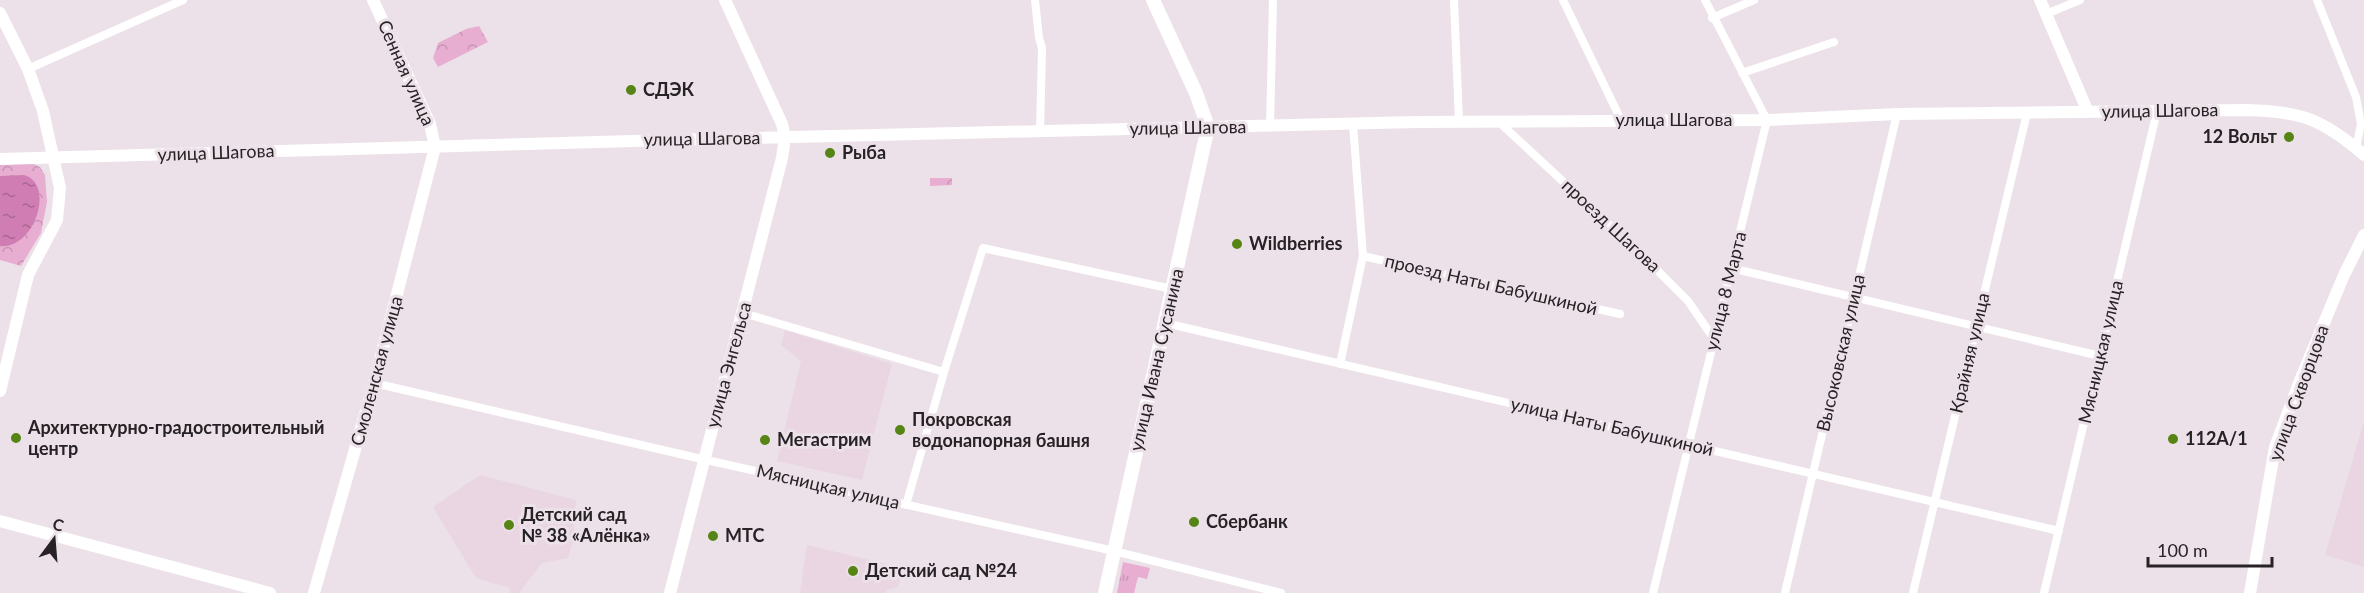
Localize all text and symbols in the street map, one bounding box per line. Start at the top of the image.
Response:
street label: Сенная улица [374,16,440,129]
place label: СДЭК [643,78,694,100]
marker: СДЭК [624,83,638,97]
street label: улица Шагова [2101,98,2219,122]
street label: улица Шагова [1616,108,1732,130]
street label: улица Шагова [1129,115,1247,139]
place label: 12 Вольт [2202,125,2278,147]
street label: улица Шагова [643,126,761,150]
marker: 12 Вольт [2282,130,2296,144]
street label: улица Шагова [157,139,275,165]
place label: Рыба [842,141,886,163]
marker: Рыба [823,146,837,160]
street label: проезд Шагова [1558,174,1666,277]
street label: улица 8 Марта [1700,229,1750,353]
place label: Wildberries [1249,232,1343,254]
marker: Wildberries [1230,237,1244,251]
street label: проезд Наты Бабушкиной [1383,249,1600,319]
street label: улица Ивана Сусанина [1124,266,1188,453]
street label: Высоковская улица [1811,272,1869,434]
street label: Мясницкая улица [2073,278,2127,425]
street label: Крайняя улица [1944,290,1994,415]
street label: Смоленская улица [345,293,407,448]
street label: улица Энгельса [701,300,755,430]
street label: улица Скворцова [2263,322,2333,464]
street label: улица Наты Бабушкиной [1509,392,1716,460]
place label: Покровская водонапорная башня [912,408,1090,451]
place label: Архитектурно-градостроительный центр [27,416,324,459]
marker: Покровская водонапорная башня [893,423,907,437]
place label: 112А/1 [2185,427,2248,449]
place label: Мегастрим [777,428,872,450]
marker: Архитектурно-градостроительный центр [9,431,23,445]
marker: 112А/1 [2166,432,2180,446]
marker: Мегастрим [758,433,772,447]
street label: Мясницкая улица [755,459,902,513]
place label: Детский сад № 38 «Алёнка» [521,503,650,546]
north arrow [24,509,84,569]
place label: Сбербанк [1206,510,1288,532]
text: С [51,514,66,535]
marker: Сбербанк [1187,515,1201,529]
marker: Детский сад № 38 «Алёнка» [502,518,516,532]
place label: МТС [725,524,764,546]
marker: МТС [706,529,720,543]
scale bar [2148,530,2272,568]
text: 100 m [2157,539,2208,561]
place label: Детский сад №24 [865,559,1017,581]
marker: Детский сад №24 [846,564,860,578]

